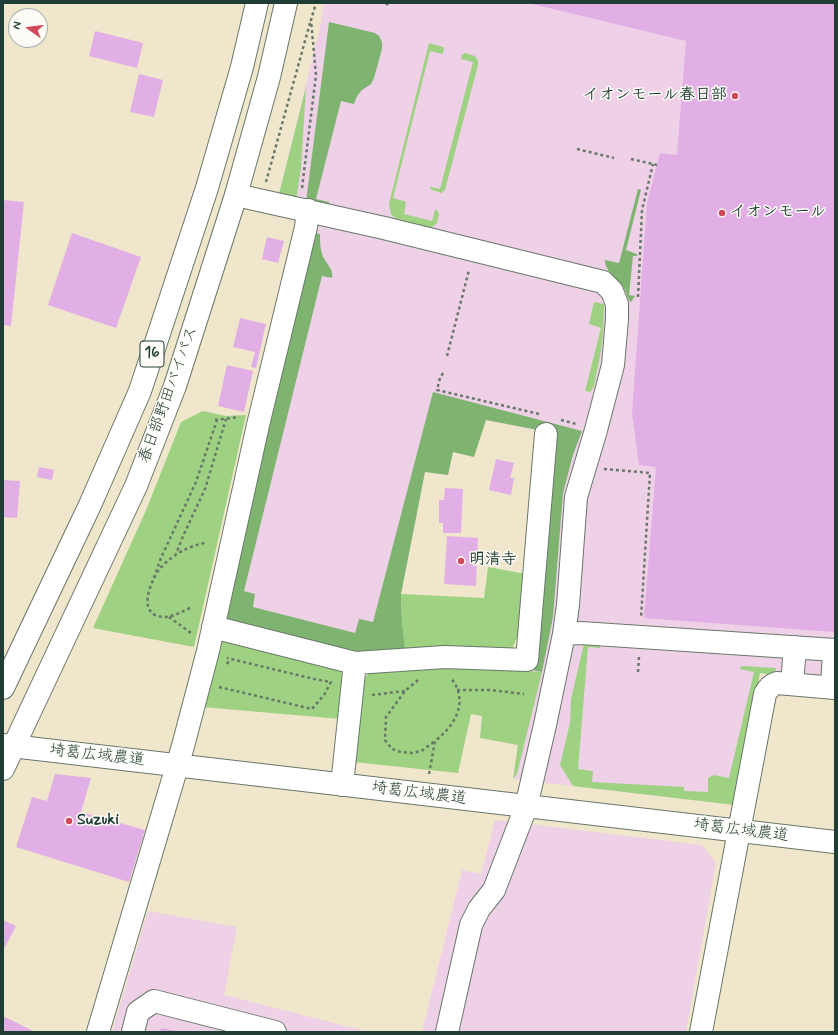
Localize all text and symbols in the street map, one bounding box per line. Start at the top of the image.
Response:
north arrow [8,8,48,48]
text: N [10,20,25,31]
place label: イオンモール春日部 [583,86,727,106]
marker: イオンモール春日部 [730,91,740,101]
place label: イオンモール [730,203,826,223]
marker: イオンモール [717,208,727,218]
street label: 春日部野田バイパス [135,324,203,466]
road number: 16 [140,341,164,367]
place label: 明清寺 [469,551,517,571]
marker: 明清寺 [456,556,466,566]
street label: 埼葛広域農道 [48,741,146,771]
street label: 埼葛広域農道 [370,779,468,809]
place label: Suzuki [77,811,119,831]
marker: Suzuki [64,816,74,826]
street label: 埼葛広域農道 [692,816,790,846]

